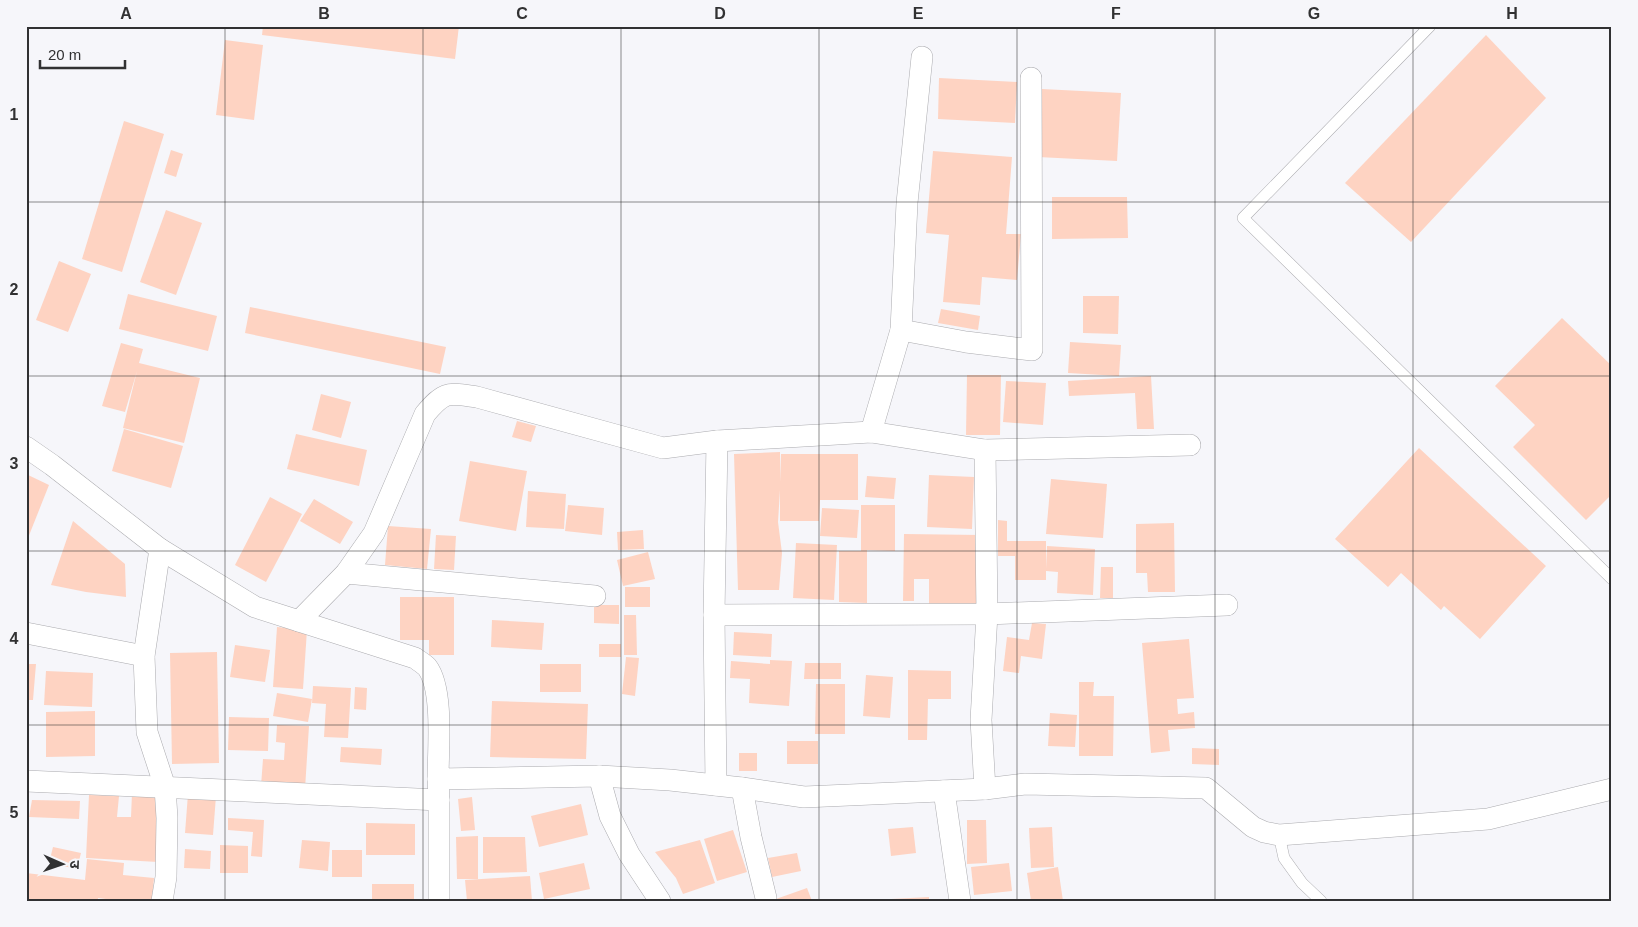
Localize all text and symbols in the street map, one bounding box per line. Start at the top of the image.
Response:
text: A [120,5,132,22]
text: B [318,5,330,22]
text: C [516,5,528,22]
text: D [714,5,726,22]
text: E [913,5,924,22]
text: F [1111,5,1121,22]
text: G [1308,5,1320,22]
text: H [1506,5,1518,22]
scale bar [40,38,125,70]
text: 20 m [48,46,81,63]
text: 1 [10,106,19,123]
text: 2 [10,281,19,298]
text: 3 [10,455,19,472]
text: 4 [10,630,19,647]
text: 5 [10,804,19,821]
north arrow [38,840,88,890]
text: उ [67,860,83,870]

